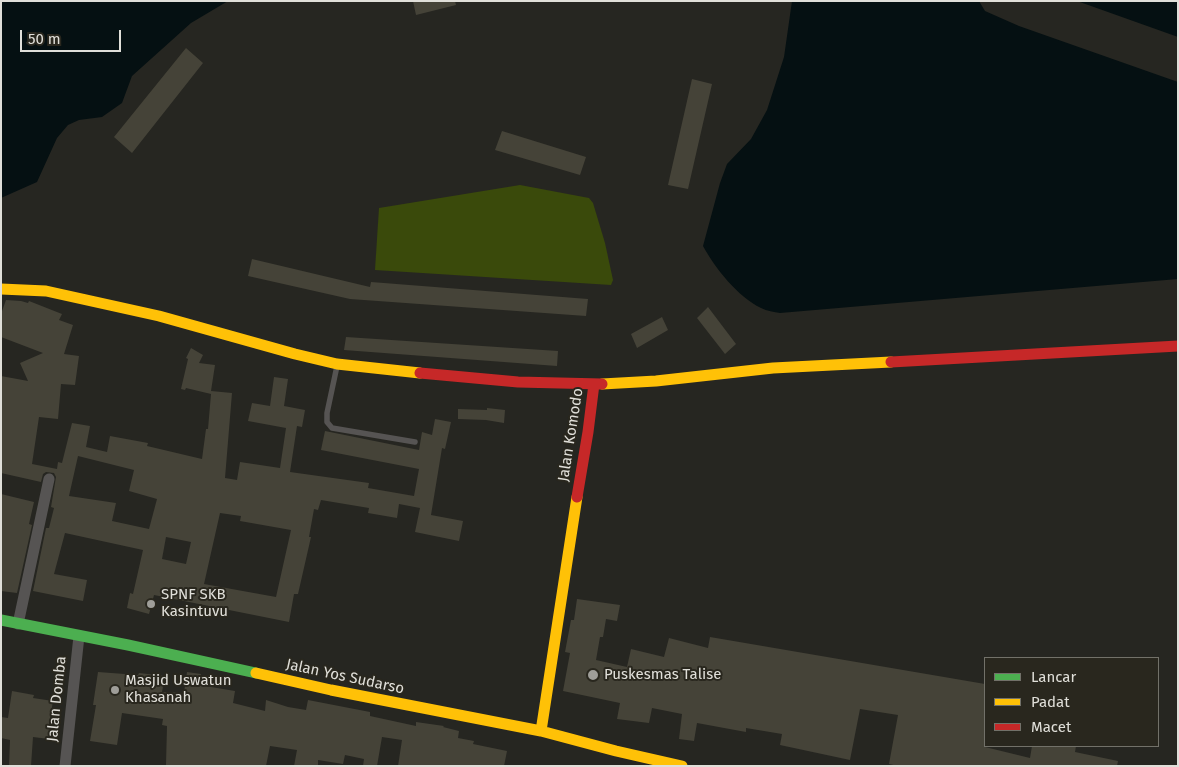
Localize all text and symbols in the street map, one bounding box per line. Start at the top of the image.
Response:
scale bar [22,20,124,52]
text: 50 m [28,30,61,48]
street label: Jalan Komodo [555,387,587,483]
place label: SPNF SKB Kasintuvu [161,586,228,621]
marker: SPNF SKB Kasintuvu [145,598,157,610]
street label: Jalan Domba [44,655,70,743]
street label: Jalan Yos Sudarso [284,656,406,698]
legend [984,657,1159,747]
place label: Puskesmas Talise [604,666,721,684]
marker: Puskesmas Talise [586,668,600,682]
text: Lancar [1031,668,1076,686]
place label: Masjid Uswatun Khasanah [125,672,231,707]
marker: Masjid Uswatun Khasanah [109,684,121,696]
text: Padat [1031,693,1070,711]
text: Macet [1031,718,1071,736]

